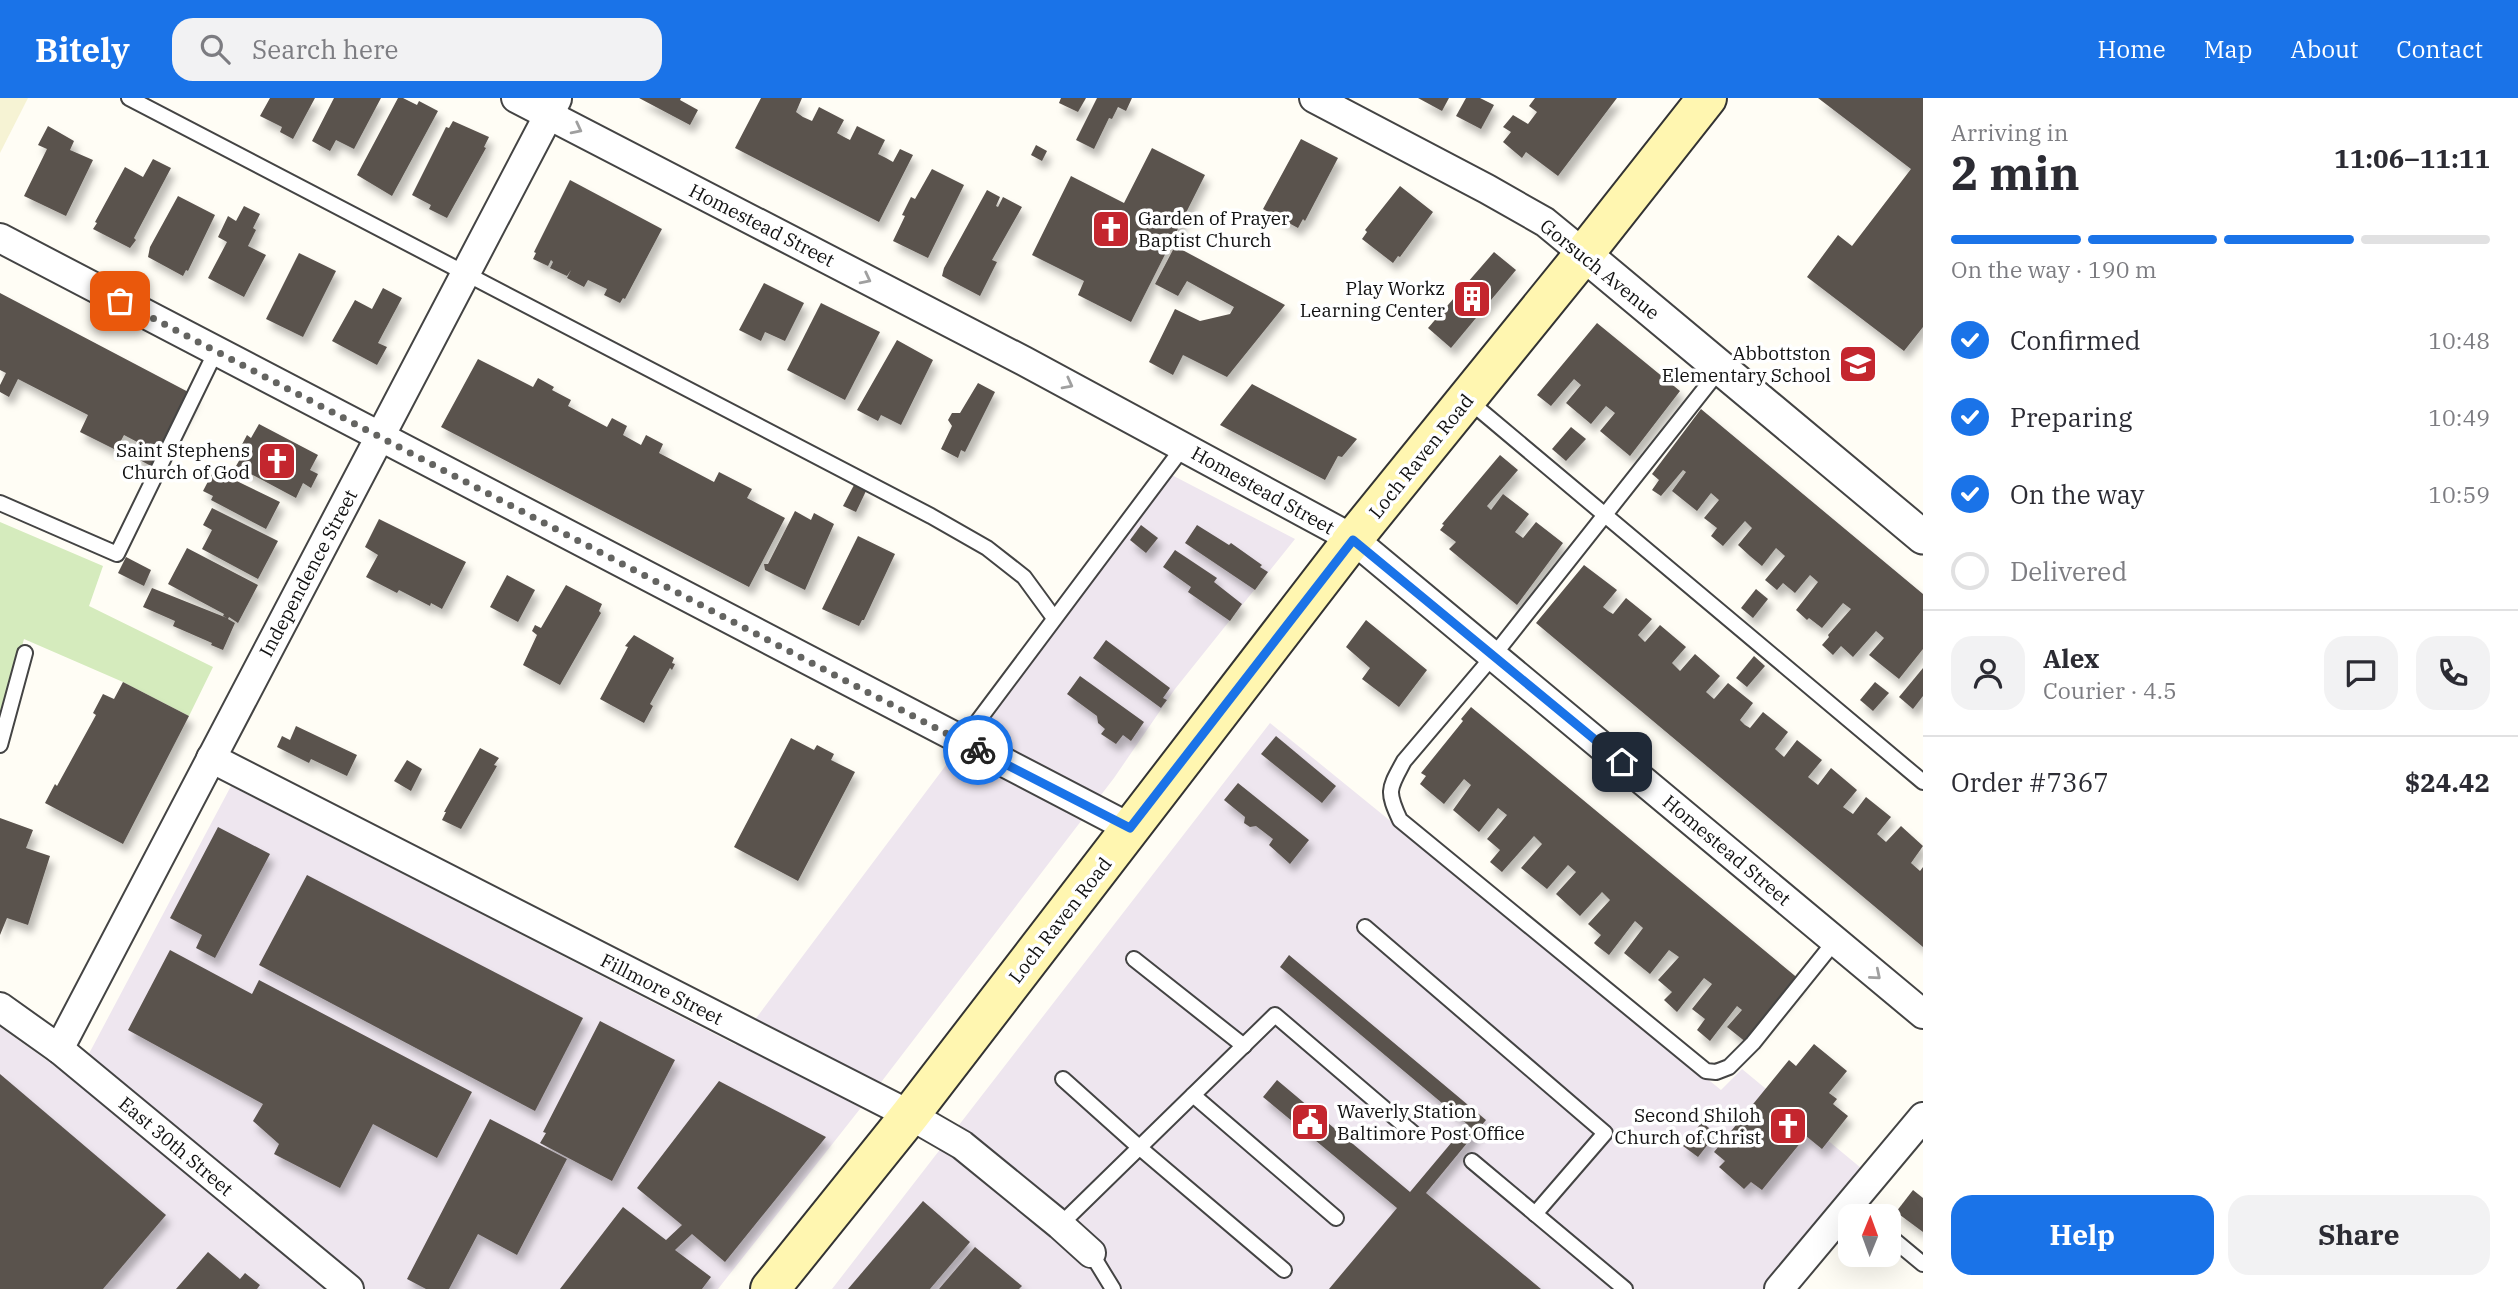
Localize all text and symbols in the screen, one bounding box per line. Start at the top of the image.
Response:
search box [172,18,662,81]
text: Bitely [35,28,130,71]
icon: search [196,30,234,68]
text: Search here [252,32,398,66]
text: Home [2098,33,2166,65]
text: Map [2204,33,2252,65]
text: About [2290,33,2358,65]
text: Contact [2396,33,2483,65]
text: Arriving in [1951,117,2068,147]
one-way arrow [570,121,582,135]
text: 11:06–11:11 [2334,141,2490,175]
text: 2 min [1951,143,2080,203]
street label: Homestead Street [685,178,839,272]
place label: Garden of Prayer Baptist Church [1138,206,1290,252]
church icon: Garden of Prayer Baptist Church [1090,208,1132,250]
street label: Gorsuch Avenue [1535,214,1665,324]
text: On the way · 190 m [1951,254,2157,284]
pin [90,271,150,331]
one-way arrow [859,271,871,285]
place label: Play Workz Learning Center [1300,276,1446,322]
building icon: Play Workz Learning Center [1451,278,1493,320]
icon: bag [101,282,139,320]
icon: check [1951,321,1989,359]
text: Confirmed [2010,323,2141,357]
text: 10:48 [2428,325,2490,355]
place label: Abbottston Elementary School [1662,341,1831,387]
school or university icon: Abbottston Elementary School [1837,343,1879,385]
one-way arrow [1060,376,1073,390]
street label: Loch Raven Road [1363,389,1479,523]
icon: check [1951,398,1989,436]
text: Preparing [2010,400,2132,434]
text: 10:49 [2428,402,2490,432]
place label: Saint Stephens Church of God [116,438,250,484]
church icon: Saint Stephens Church of God [256,440,298,482]
street label: Homestead Street [1187,441,1339,539]
icon: check [1951,475,1989,513]
text: On the way [2010,477,2144,511]
text: 10:59 [2428,479,2490,509]
street label: Independence Street [254,485,362,661]
text: Delivered [2010,554,2127,588]
button: person [1951,636,2025,710]
button: chat [2324,636,2398,710]
button: phone [2416,636,2490,710]
text: Alex [2043,641,2099,675]
text: Courier · 4.5 [2043,675,2177,705]
courier [943,715,1013,785]
icon: bike [959,731,997,769]
pin [1592,732,1652,792]
icon: home [1603,743,1641,781]
text: Order #7367 [1951,765,2109,799]
text: $24.42 [2405,765,2490,799]
street label: Homestead Street [1658,789,1796,911]
street label: Loch Raven Road [1003,852,1117,988]
street label: Fillmore Street [597,948,727,1030]
one-way arrow [1868,967,1881,979]
street label: East 30th Street [114,1091,238,1201]
place label: Waverly Station Baltimore Post Office [1337,1099,1525,1145]
public building icon: Waverly Station Baltimore Post Office [1289,1101,1331,1143]
place label: Second Shiloh Church of Christ [1615,1103,1761,1149]
church icon: Second Shiloh Church of Christ [1767,1105,1809,1147]
button: Help [1951,1195,2214,1275]
button: Share [2228,1195,2490,1275]
north arrow [1838,1204,1900,1267]
map controls [1838,1204,1901,1267]

